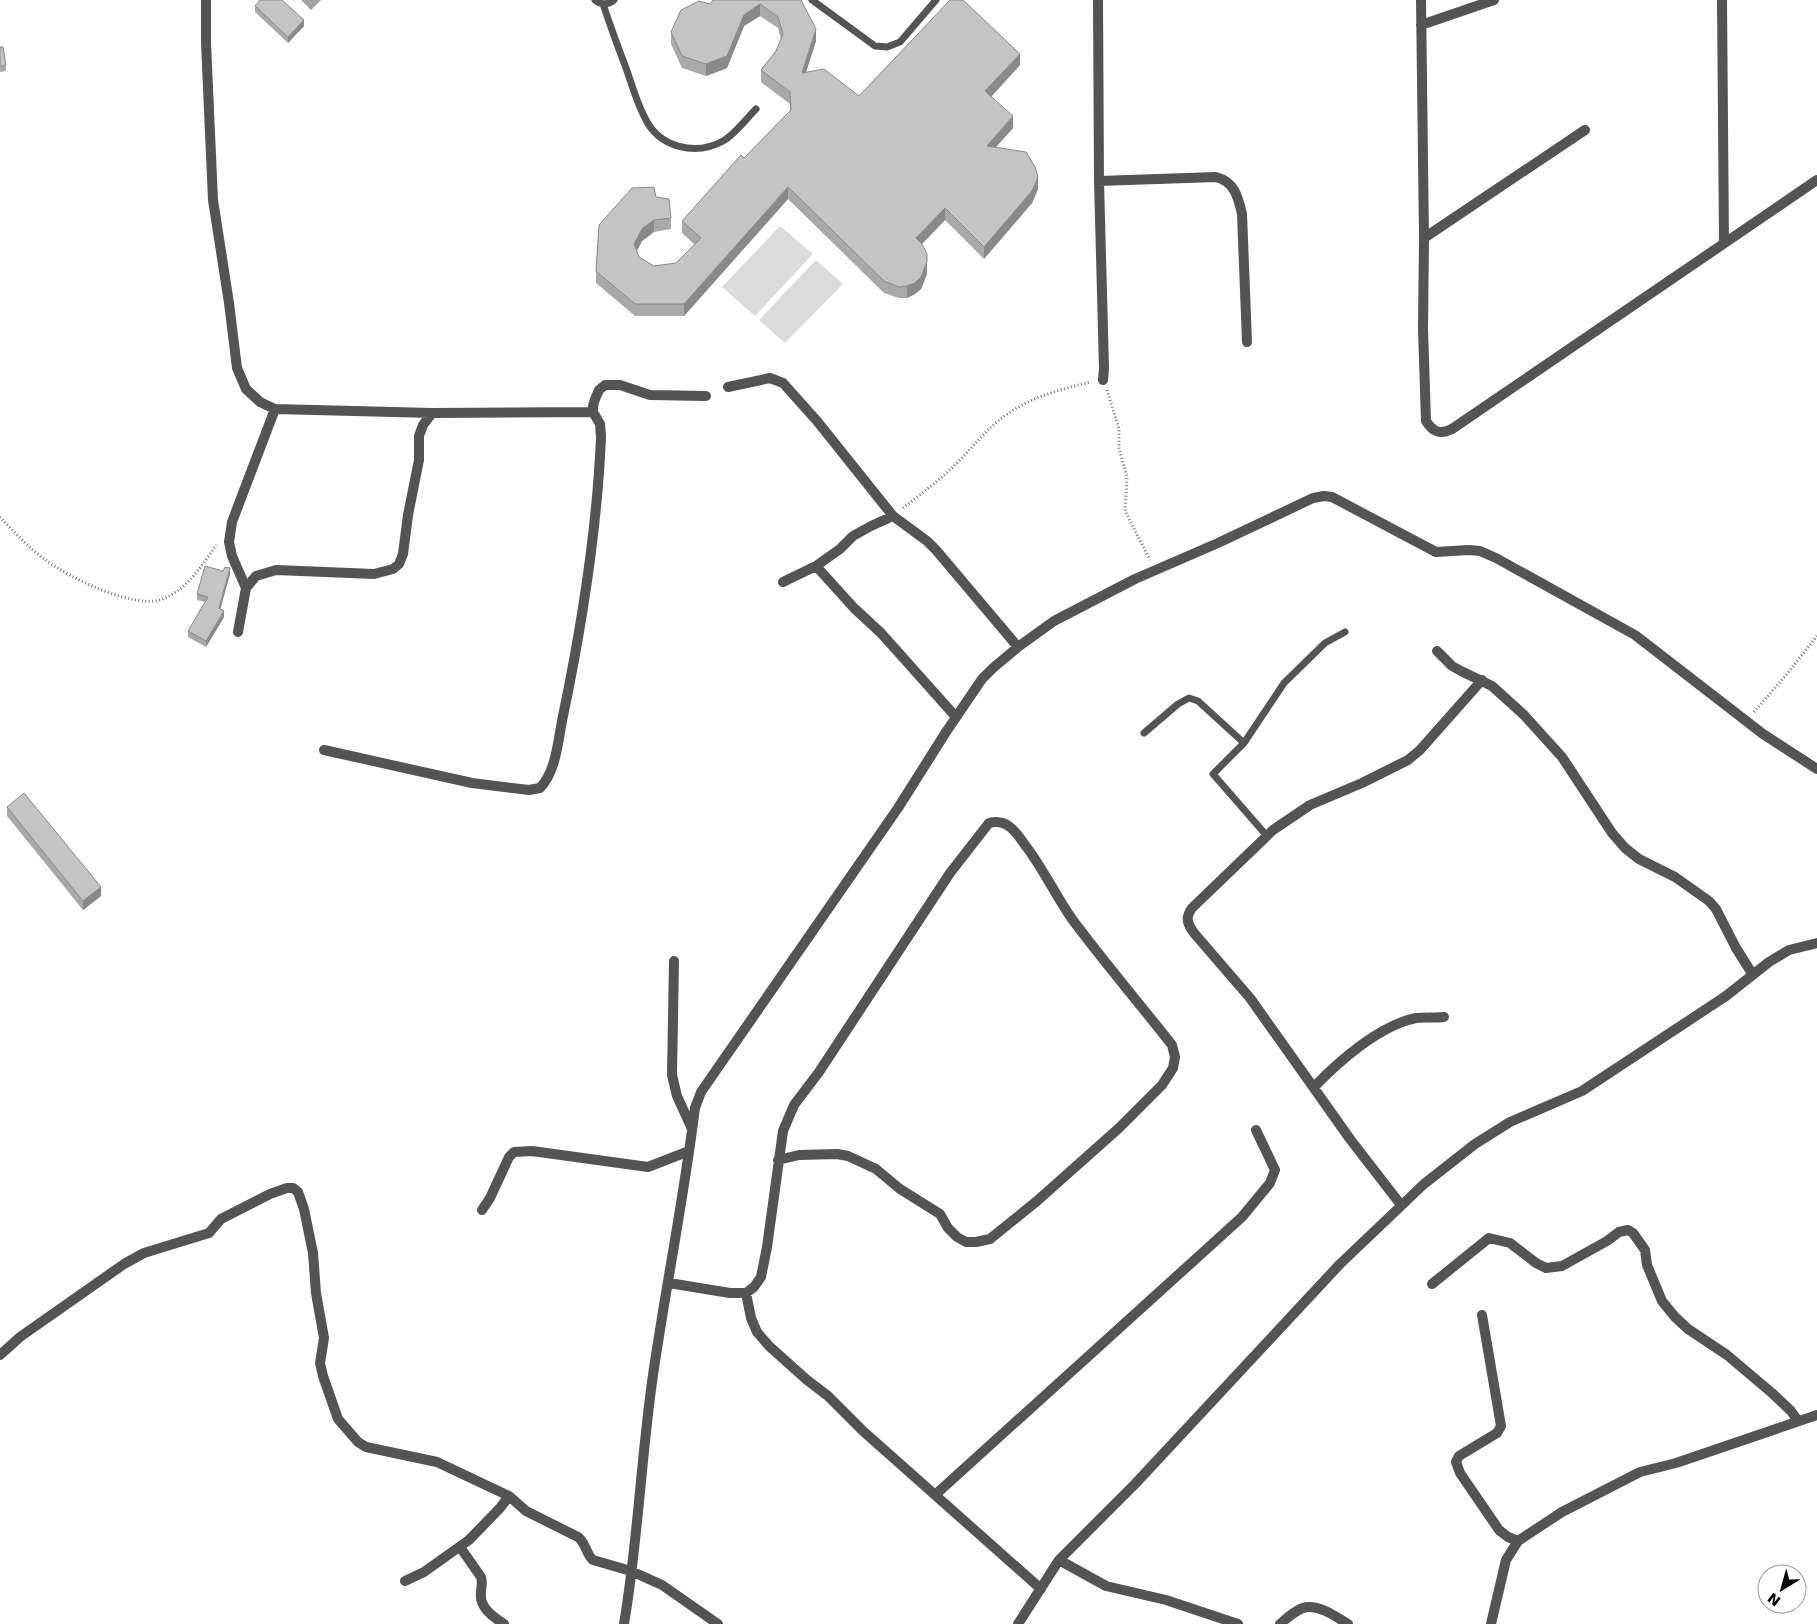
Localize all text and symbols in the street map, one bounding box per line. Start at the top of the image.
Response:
north arrow [1757,1564,1807,1614]
text: N [1765,1589,1784,1609]

